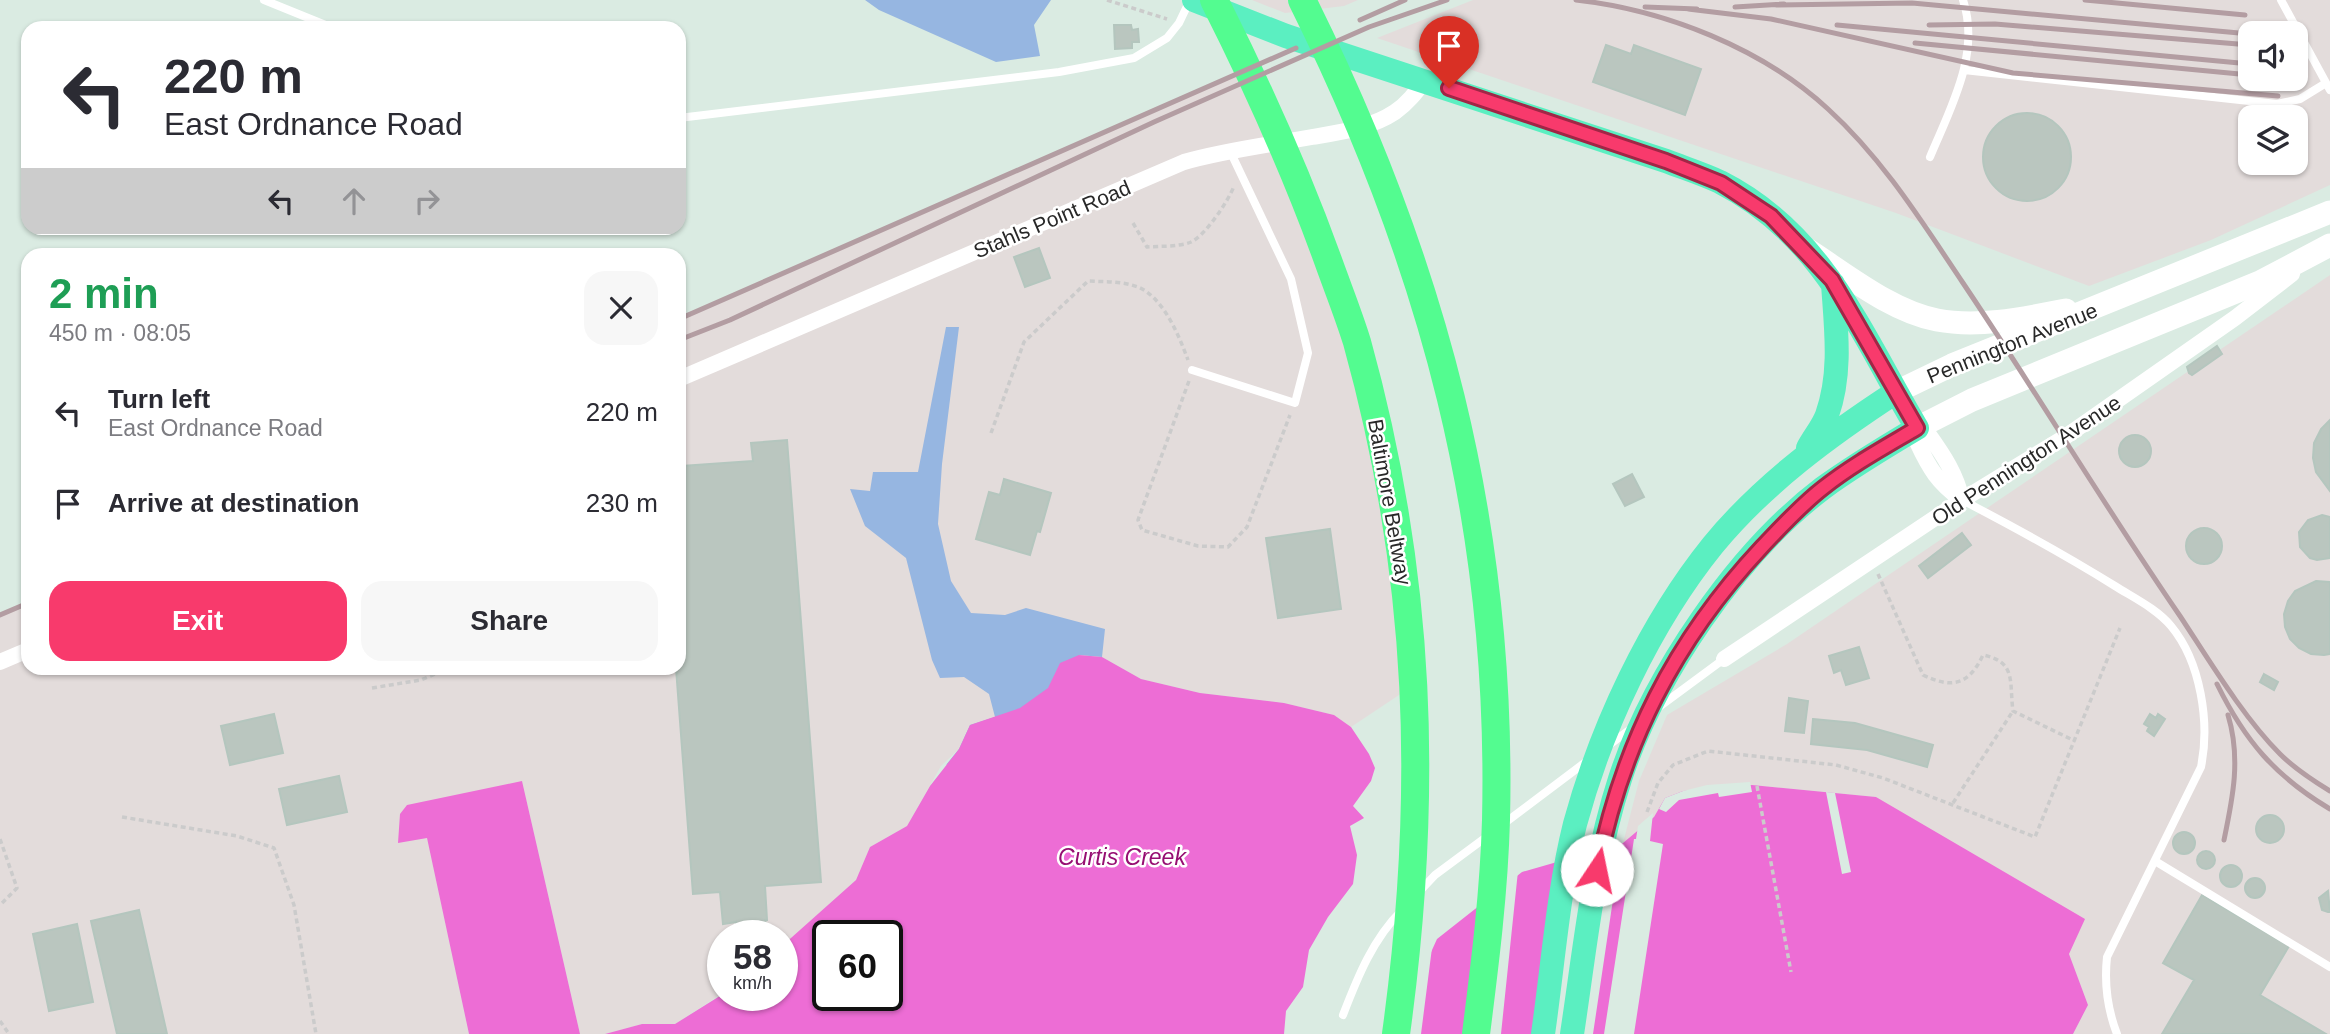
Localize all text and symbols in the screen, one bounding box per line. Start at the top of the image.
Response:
pin [1419,16,1479,88]
map controls [2238,21,2308,175]
button: sound [2238,21,2308,91]
icon: arrive [1430,27,1468,65]
icon: left [49,49,140,140]
text: 220 m [164,49,303,103]
button: layers [2238,105,2308,175]
text: East Ordnance Road [164,106,463,142]
street label: Stahls Point Road [970,176,1134,262]
icon: left [262,182,300,220]
icon: ahead [335,182,373,220]
icon: right [408,182,446,220]
text: 2 min [49,270,159,317]
button: close [584,271,658,345]
street label: Pennington Avenue [1923,298,2101,388]
text: 450 m · 08:05 [49,320,191,346]
text: Turn left [108,384,210,414]
street label: Old Pennington Avenue [1927,390,2125,530]
icon: left [49,394,87,432]
text: 220 m [586,397,658,427]
text: East Ordnance Road [108,415,323,441]
street label: Baltimore Beltway [1364,417,1416,587]
icon: arrive [49,485,87,523]
text: Arrive at destination [108,488,359,518]
text: 230 m [586,488,658,518]
button: Exit [49,581,347,661]
button: Share [361,581,658,661]
position arrow [1560,833,1634,907]
water label: Curtis Creek [1058,844,1187,870]
speed limit sign: 60 [812,920,903,1011]
text: 58 [733,937,772,976]
text: km/h [733,973,772,993]

